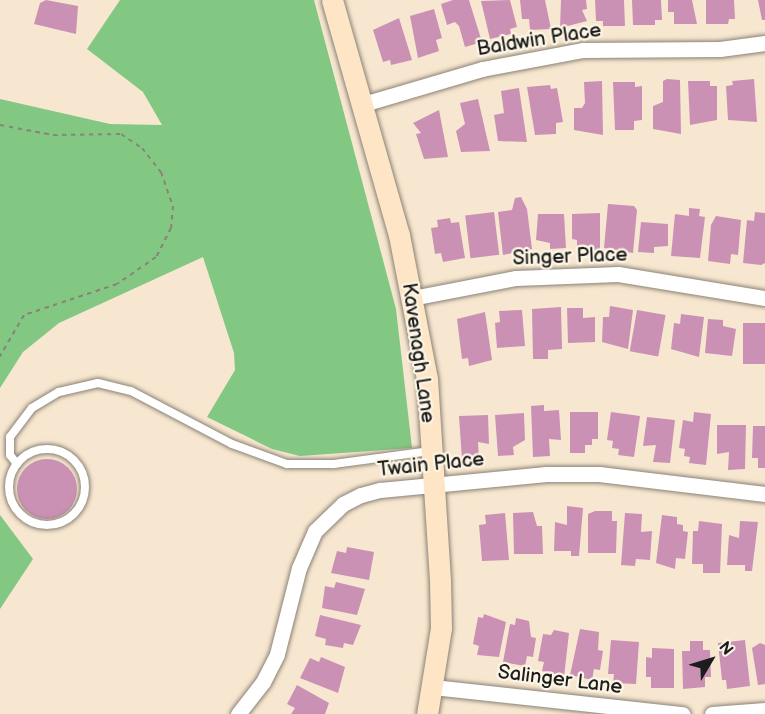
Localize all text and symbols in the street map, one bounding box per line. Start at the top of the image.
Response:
street label: Baldwin Place [475,18,603,62]
street label: Singer Place [512,243,628,271]
street label: Kavenagh Lane [396,281,440,425]
street label: Twain Place [377,447,485,483]
north arrow [681,630,741,690]
text: N [714,638,737,659]
street label: Salinger Lane [496,660,624,700]

